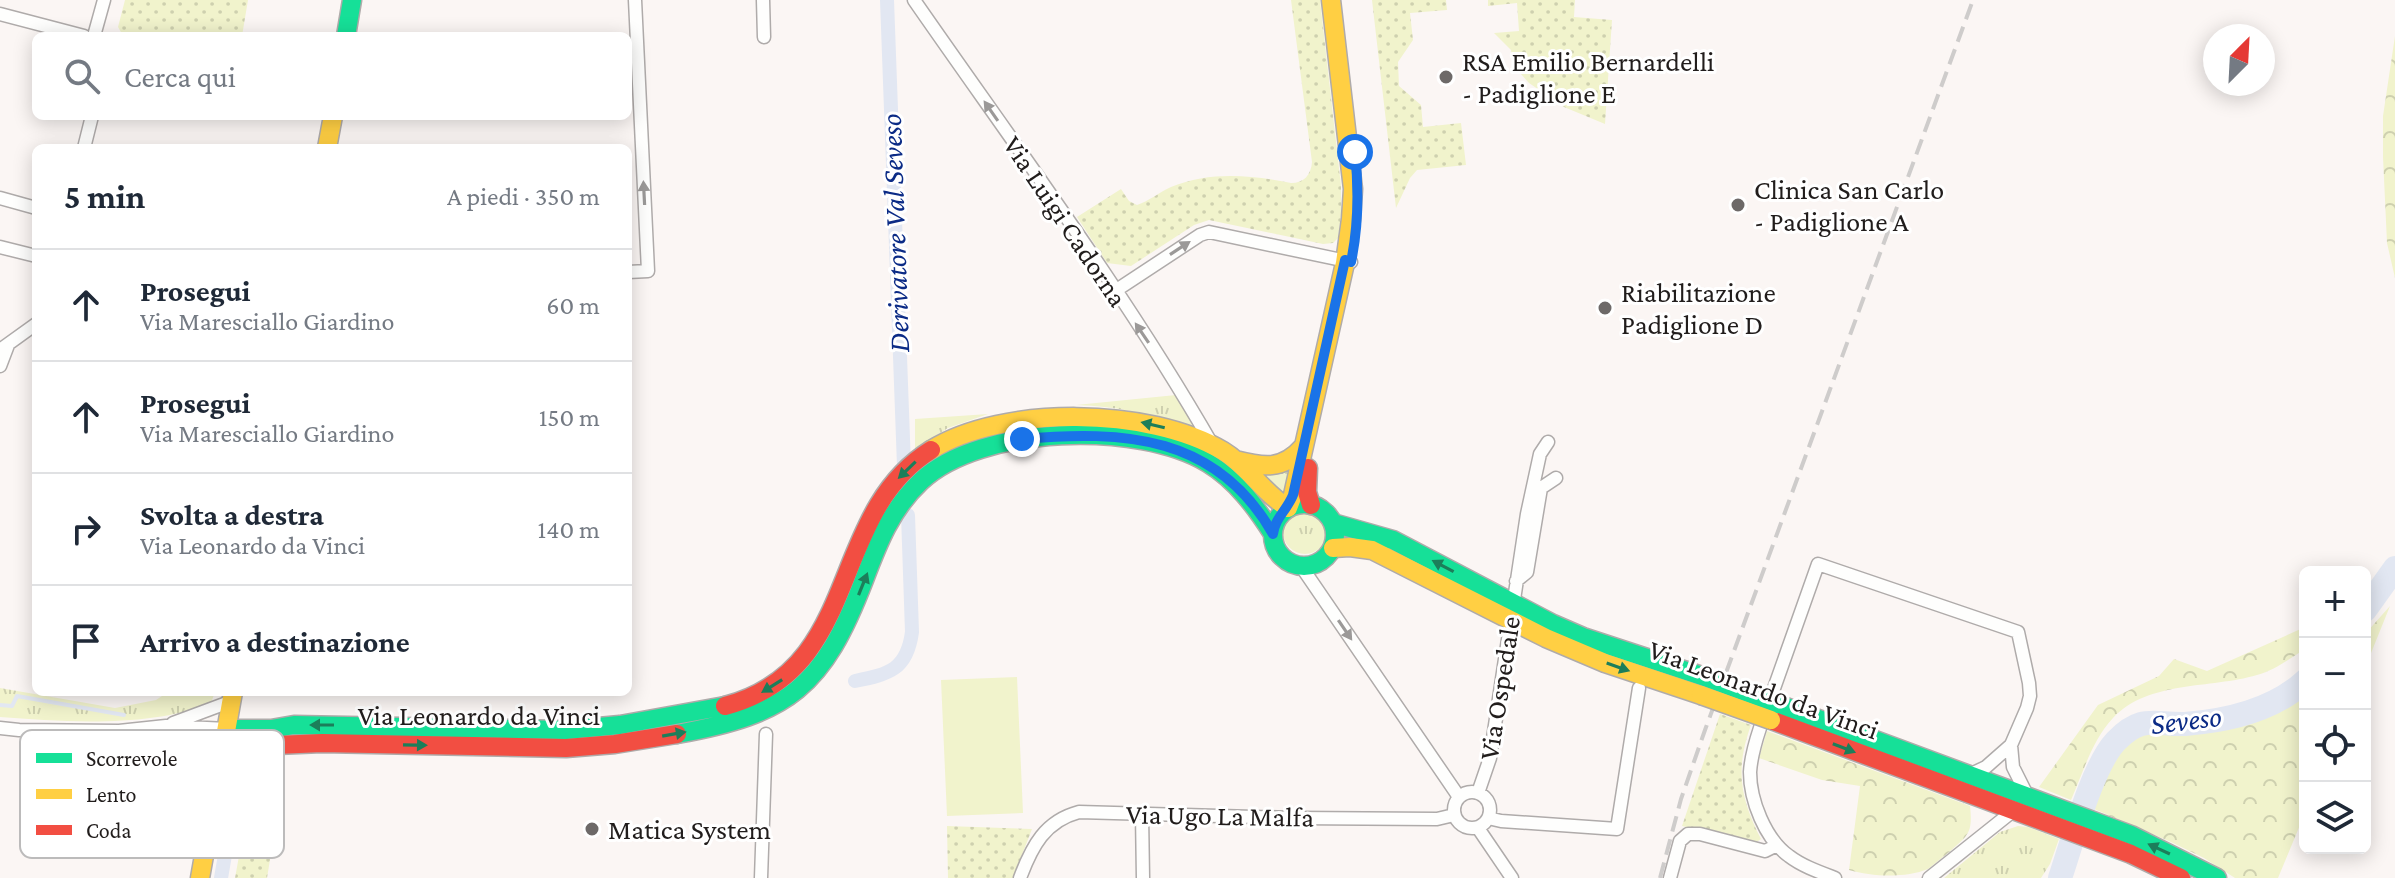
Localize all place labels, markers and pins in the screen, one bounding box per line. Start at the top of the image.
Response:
place label: RSA Emilio Bernardelli - Padiglione E [1462,46,1714,109]
marker: RSA Emilio Bernardelli - Padiglione E [1437,68,1455,86]
place label: Clinica San Carlo - Padiglione A [1754,174,1944,237]
marker: Clinica San Carlo - Padiglione A [1729,196,1747,214]
place label: Riabilitazione Padiglione D [1621,277,1776,340]
marker: Riabilitazione Padiglione D [1596,299,1614,317]
place label: Matica System [608,814,771,845]
marker: Matica System [583,820,601,838]

